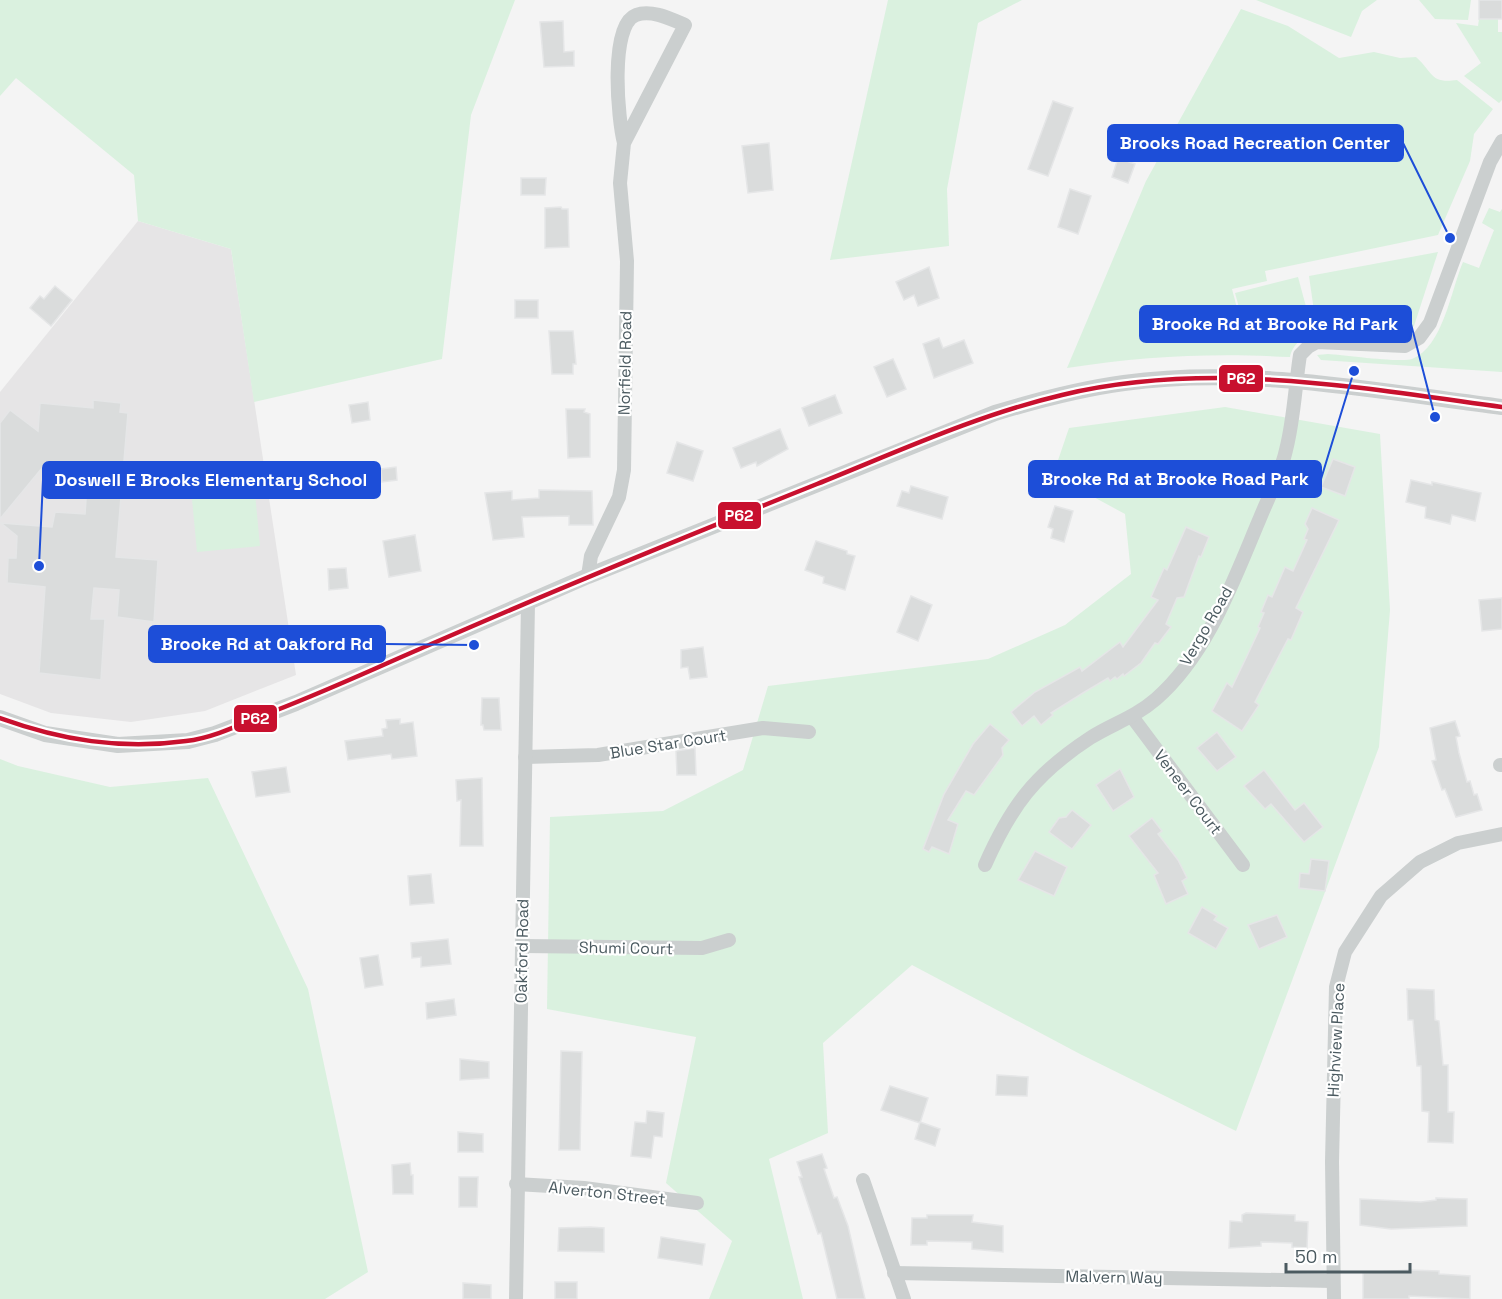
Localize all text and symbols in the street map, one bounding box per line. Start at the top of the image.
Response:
callout: Brooks Road Recreation Center [1108,125,1403,161]
text: Brooks Road Recreation Center [1120,131,1390,154]
callout: Brooke Rd at Brooke Rd Park [1140,306,1411,342]
street label: Norfield Road [614,311,636,415]
text: Brooke Rd at Brooke Rd Park [1152,312,1398,335]
line badge: P62 [1218,364,1264,393]
text: P62 [1227,368,1256,389]
callout: Brooke Rd at Brooke Road Park [1029,461,1321,497]
callout: Doswell E Brooks Elementary School [43,462,380,498]
text: Brooke Rd at Brooke Road Park [1041,467,1309,490]
text: Doswell E Brooks Elementary School [55,468,367,491]
line badge: P62 [717,501,762,530]
text: P62 [725,505,754,526]
street label: Vergo Road [1175,583,1237,669]
callout: Brooke Rd at Oakford Rd [149,626,385,662]
text: Brooke Rd at Oakford Rd [161,632,373,655]
line badge: P62 [233,704,278,733]
text: P62 [241,708,270,729]
street label: Blue Star Court [608,724,728,764]
street label: Veneer Court [1149,745,1227,839]
street label: Oakford Road [511,899,533,1003]
street label: Shumi Court [579,937,673,959]
street label: Highview Place [1323,982,1349,1098]
street label: Alverton Street [547,1176,667,1210]
scale bar [1286,1236,1410,1274]
text: 50 m [1295,1245,1337,1268]
street label: Malvern Way [1065,1266,1163,1288]

